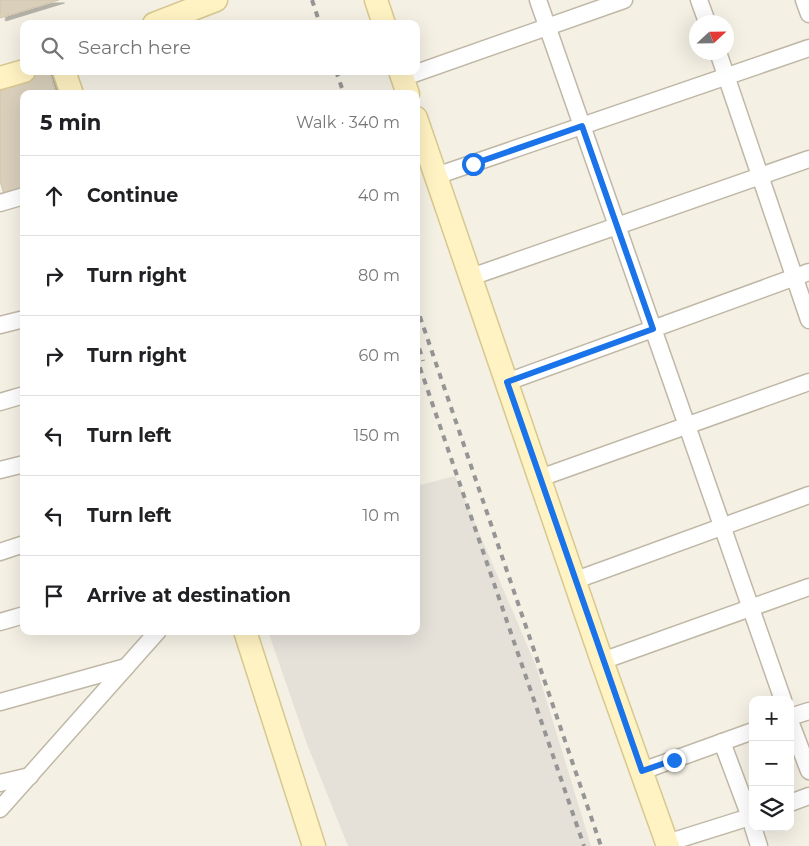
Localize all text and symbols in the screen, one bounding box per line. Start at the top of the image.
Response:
north arrow [689,15,734,60]
search box [20,20,420,75]
icon: search [38,34,66,62]
text: Search here [78,36,191,59]
text: 5 min [40,110,101,135]
text: Walk · 340 m [296,113,400,132]
route start [462,153,485,176]
icon: ahead [40,182,68,210]
text: Continue [87,184,178,207]
text: 40 m [358,186,400,205]
icon: right [40,262,68,290]
text: Turn right [87,264,187,287]
text: 80 m [358,266,400,285]
icon: right [40,342,68,370]
text: Turn right [87,344,187,367]
text: 60 m [358,346,400,365]
icon: left [40,422,68,450]
text: Turn left [87,424,172,447]
text: 150 m [353,426,400,445]
icon: left [40,502,68,530]
text: Turn left [87,504,172,527]
text: 10 m [362,506,400,525]
icon: arrive [40,582,68,610]
text: Arrive at destination [87,584,291,607]
map controls [749,696,794,831]
button: + [749,696,794,741]
button: − [749,741,794,786]
route end [663,749,686,772]
button: layers [749,786,794,831]

